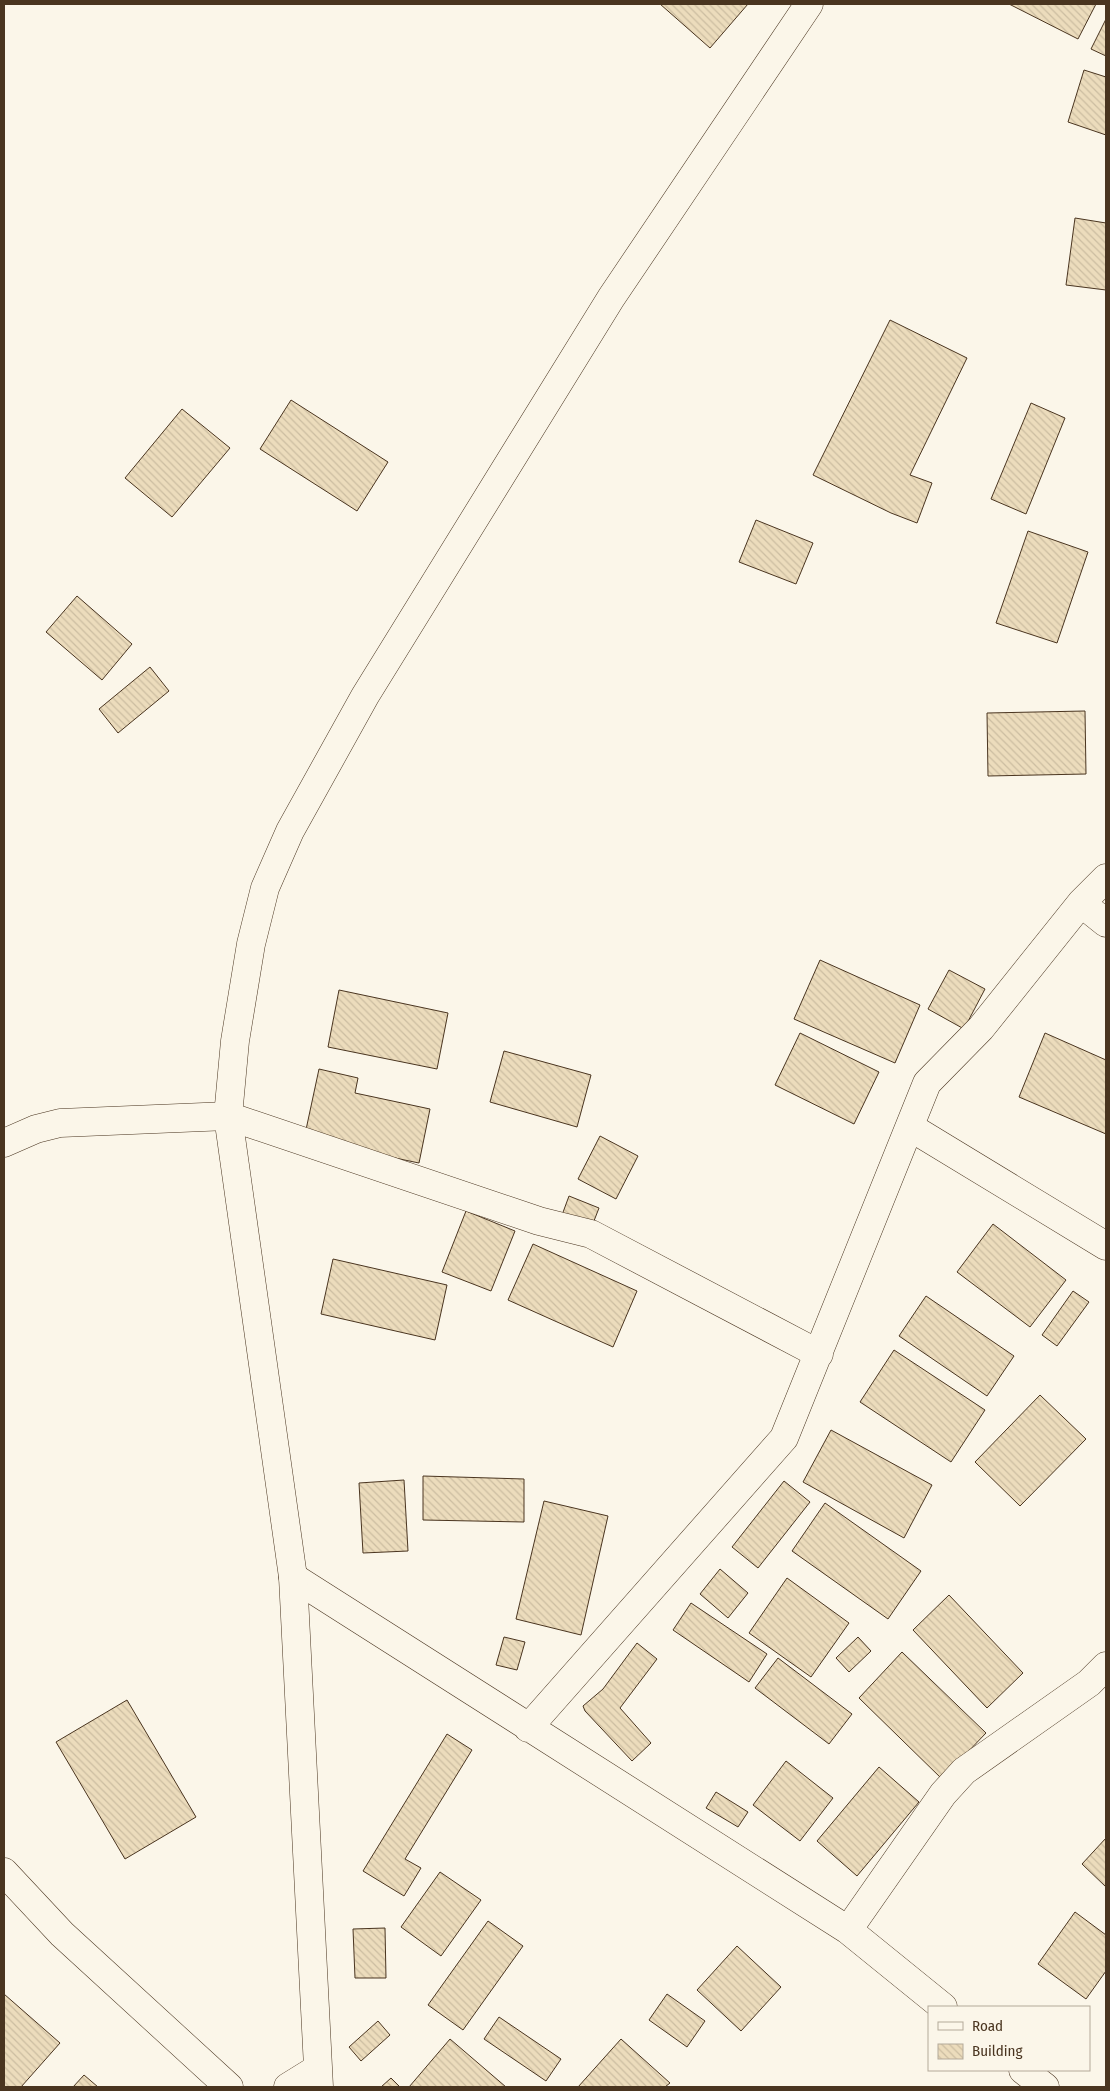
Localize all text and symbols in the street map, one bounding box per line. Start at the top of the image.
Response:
legend [928,2006,1090,2071]
text: Road [972,2017,1003,2035]
text: Building [972,2042,1023,2060]

